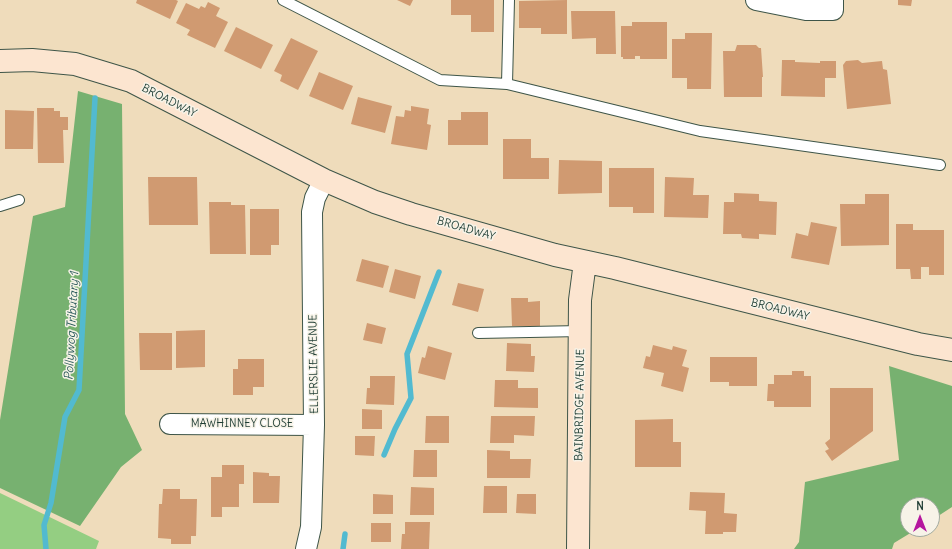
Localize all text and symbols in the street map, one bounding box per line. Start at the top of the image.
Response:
street label: BROADWAY [139,82,199,120]
street label: BROADWAY [435,214,497,244]
water label: Pollywog Tributary 1 [62,271,82,381]
street label: BROADWAY [749,296,811,324]
street label: ELLERSLIE AVENUE [307,314,321,414]
street label: BAINBRIDGE AVENUE [572,349,588,461]
street label: MAWHINNEY CLOSE [191,417,293,431]
north arrow [900,497,940,537]
text: N [916,499,924,513]

